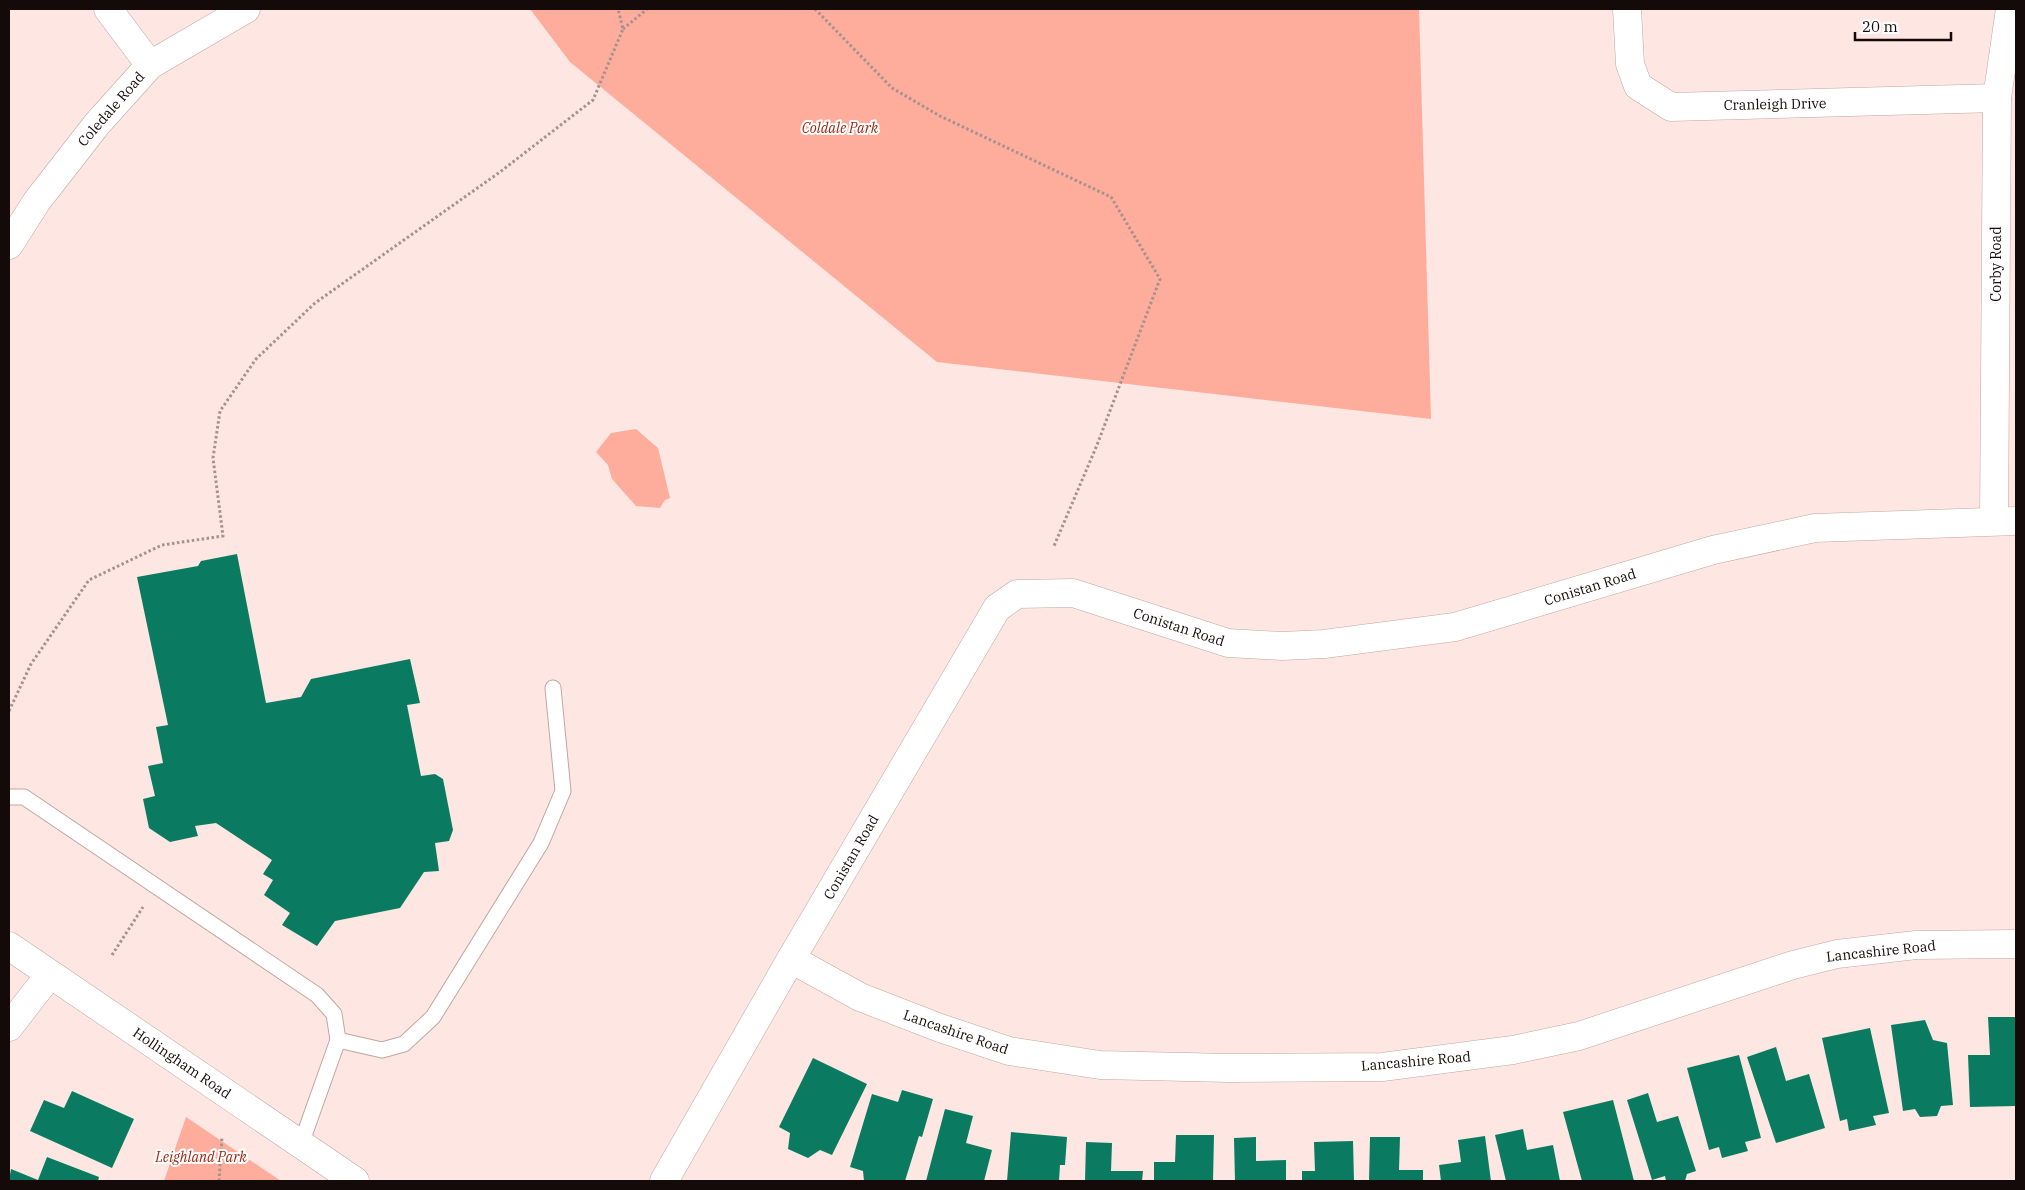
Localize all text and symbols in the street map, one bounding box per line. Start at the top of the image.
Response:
scale bar [1855,10,1951,42]
text: 20 m [1862,17,1898,36]
street label: Coledale Road [74,68,149,150]
street label: Cranleigh Drive [1723,94,1827,114]
park label: Coldale Park [802,119,879,137]
street label: Corby Road [1987,226,2005,302]
street label: Conistan Road [1542,564,1639,610]
street label: Conistan Road [1131,604,1227,650]
street label: Conistan Road [819,811,883,903]
street label: Lancashire Road [1825,936,1937,966]
street label: Lancashire Road [901,1006,1011,1059]
street label: Hollingham Road [129,1023,235,1103]
street label: Lancashire Road [1360,1047,1472,1075]
park label: Leighland Park [154,1148,247,1166]

